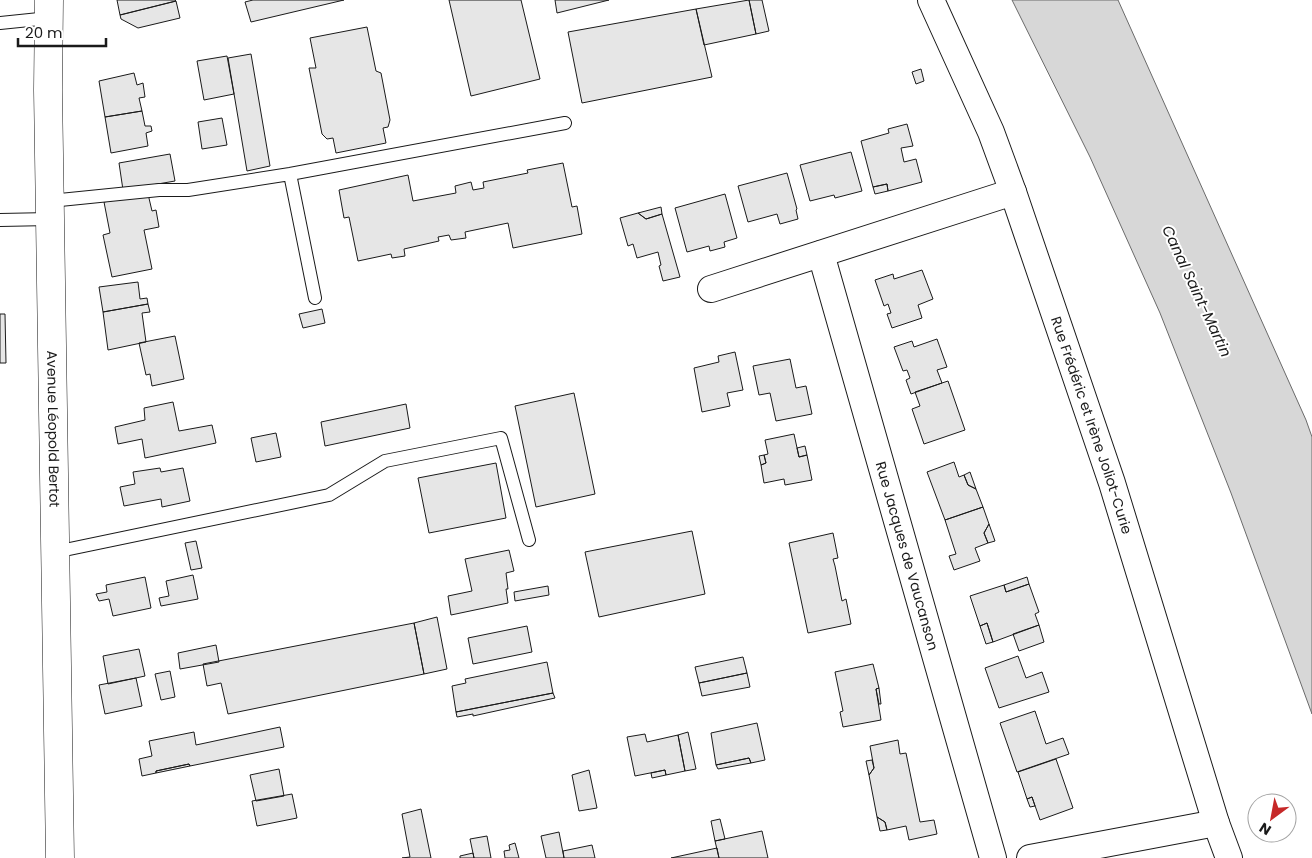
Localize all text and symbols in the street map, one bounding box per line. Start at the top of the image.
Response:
scale bar [18,15,105,47]
text: 20 m [25,22,63,43]
water label: Canal Saint-Martin [1157,222,1237,360]
street label: Rue Frédéric et Irène Joliot-Curie [1046,314,1137,537]
street label: Avenue Léopold Bertot [42,350,65,508]
street label: Rue Jacques de Vaucanson [871,459,943,653]
north arrow [1247,793,1297,843]
text: N [1255,818,1275,840]

